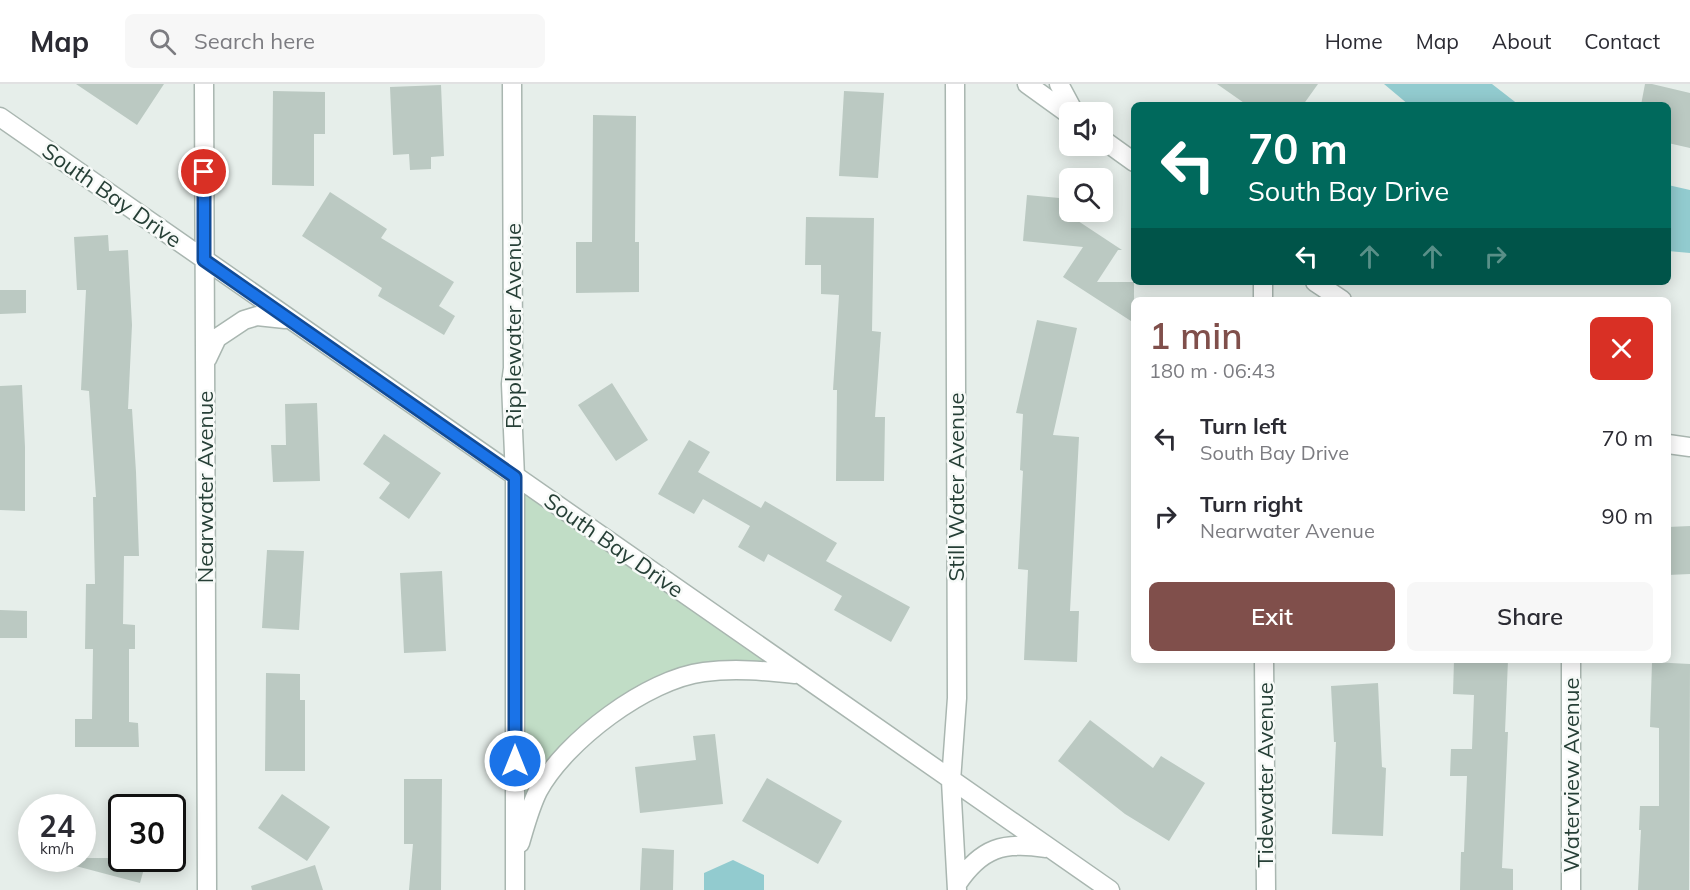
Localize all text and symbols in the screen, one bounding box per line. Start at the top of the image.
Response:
search box [125,14,545,68]
text: Map [30,24,89,59]
icon: search [146,25,179,58]
text: Search here [194,27,315,55]
text: Home [1325,28,1383,54]
text: Map [1416,28,1459,54]
text: About [1492,28,1551,54]
text: Contact [1584,28,1660,54]
map controls [1059,102,1113,222]
button: sound [1059,102,1113,156]
text: 70 m [1248,122,1348,175]
icon: left [1149,126,1227,204]
street label: South Bay Drive [37,137,187,253]
pin [178,146,229,197]
icon: arrive [187,155,220,188]
button: search [1059,168,1113,222]
text: South Bay Drive [1248,174,1449,208]
street label: Ripplewater Avenue [499,223,527,429]
icon: left [1290,240,1323,273]
icon: ahead [1353,240,1386,273]
icon: ahead [1416,240,1449,273]
icon: right [1479,240,1512,273]
text: 1 min [1149,313,1243,358]
button: close [1590,317,1653,380]
text: 180 m · 06:43 [1149,358,1275,383]
street label: Nearwater Avenue [191,391,219,583]
street label: Still Water Avenue [942,392,970,582]
text: Turn left [1200,412,1287,440]
icon: left [1149,422,1182,455]
text: 70 m [1602,424,1653,452]
text: South Bay Drive [1200,440,1349,465]
street label: South Bay Drive [539,487,689,603]
text: Turn right [1200,490,1303,518]
icon: right [1149,500,1182,533]
text: 90 m [1602,502,1653,530]
text: Nearwater Avenue [1200,518,1375,543]
button: Exit [1149,582,1395,651]
button: Share [1407,582,1653,651]
street label: Waterview Avenue [1557,678,1585,872]
street label: Tidewater Avenue [1251,682,1279,868]
position arrow [483,729,547,793]
speed limit sign: 30 [108,794,186,872]
text: 24 [39,807,75,845]
text: km/h [40,839,74,858]

